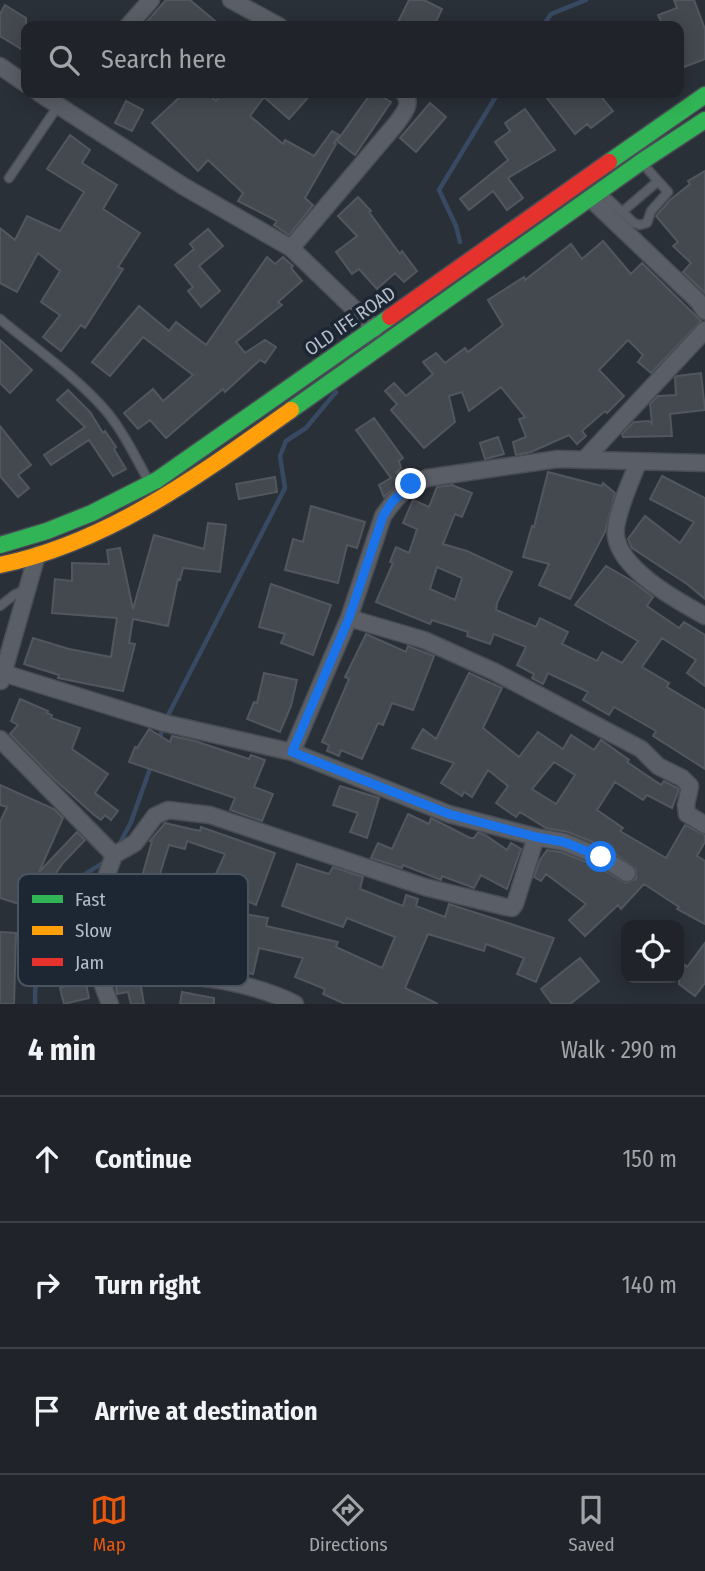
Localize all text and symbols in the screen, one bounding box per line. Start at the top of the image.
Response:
search box [21,21,684,98]
icon: search [45,41,83,79]
text: Search here [101,44,226,75]
street label: OLD IFE ROAD [300,281,400,361]
route end [395,468,426,499]
route start [585,841,616,872]
legend [18,874,248,986]
text: Fast [75,888,106,911]
text: Slow [75,919,112,942]
map controls [621,920,684,983]
button: locate [621,920,684,983]
text: Jam [75,951,104,974]
text: 4 min [28,1032,96,1068]
text: Walk · 290 m [561,1036,677,1064]
icon: ahead [28,1140,66,1178]
text: Continue [95,1144,192,1175]
text: 150 m [622,1145,677,1173]
icon: right [28,1266,66,1304]
text: Turn right [95,1270,201,1301]
text: 140 m [622,1271,677,1299]
icon: arrive [28,1392,66,1430]
text: Arrive at destination [95,1396,318,1427]
tab: Map [90,1491,128,1556]
tab: Directions [309,1491,388,1556]
tab: Saved [568,1491,615,1556]

